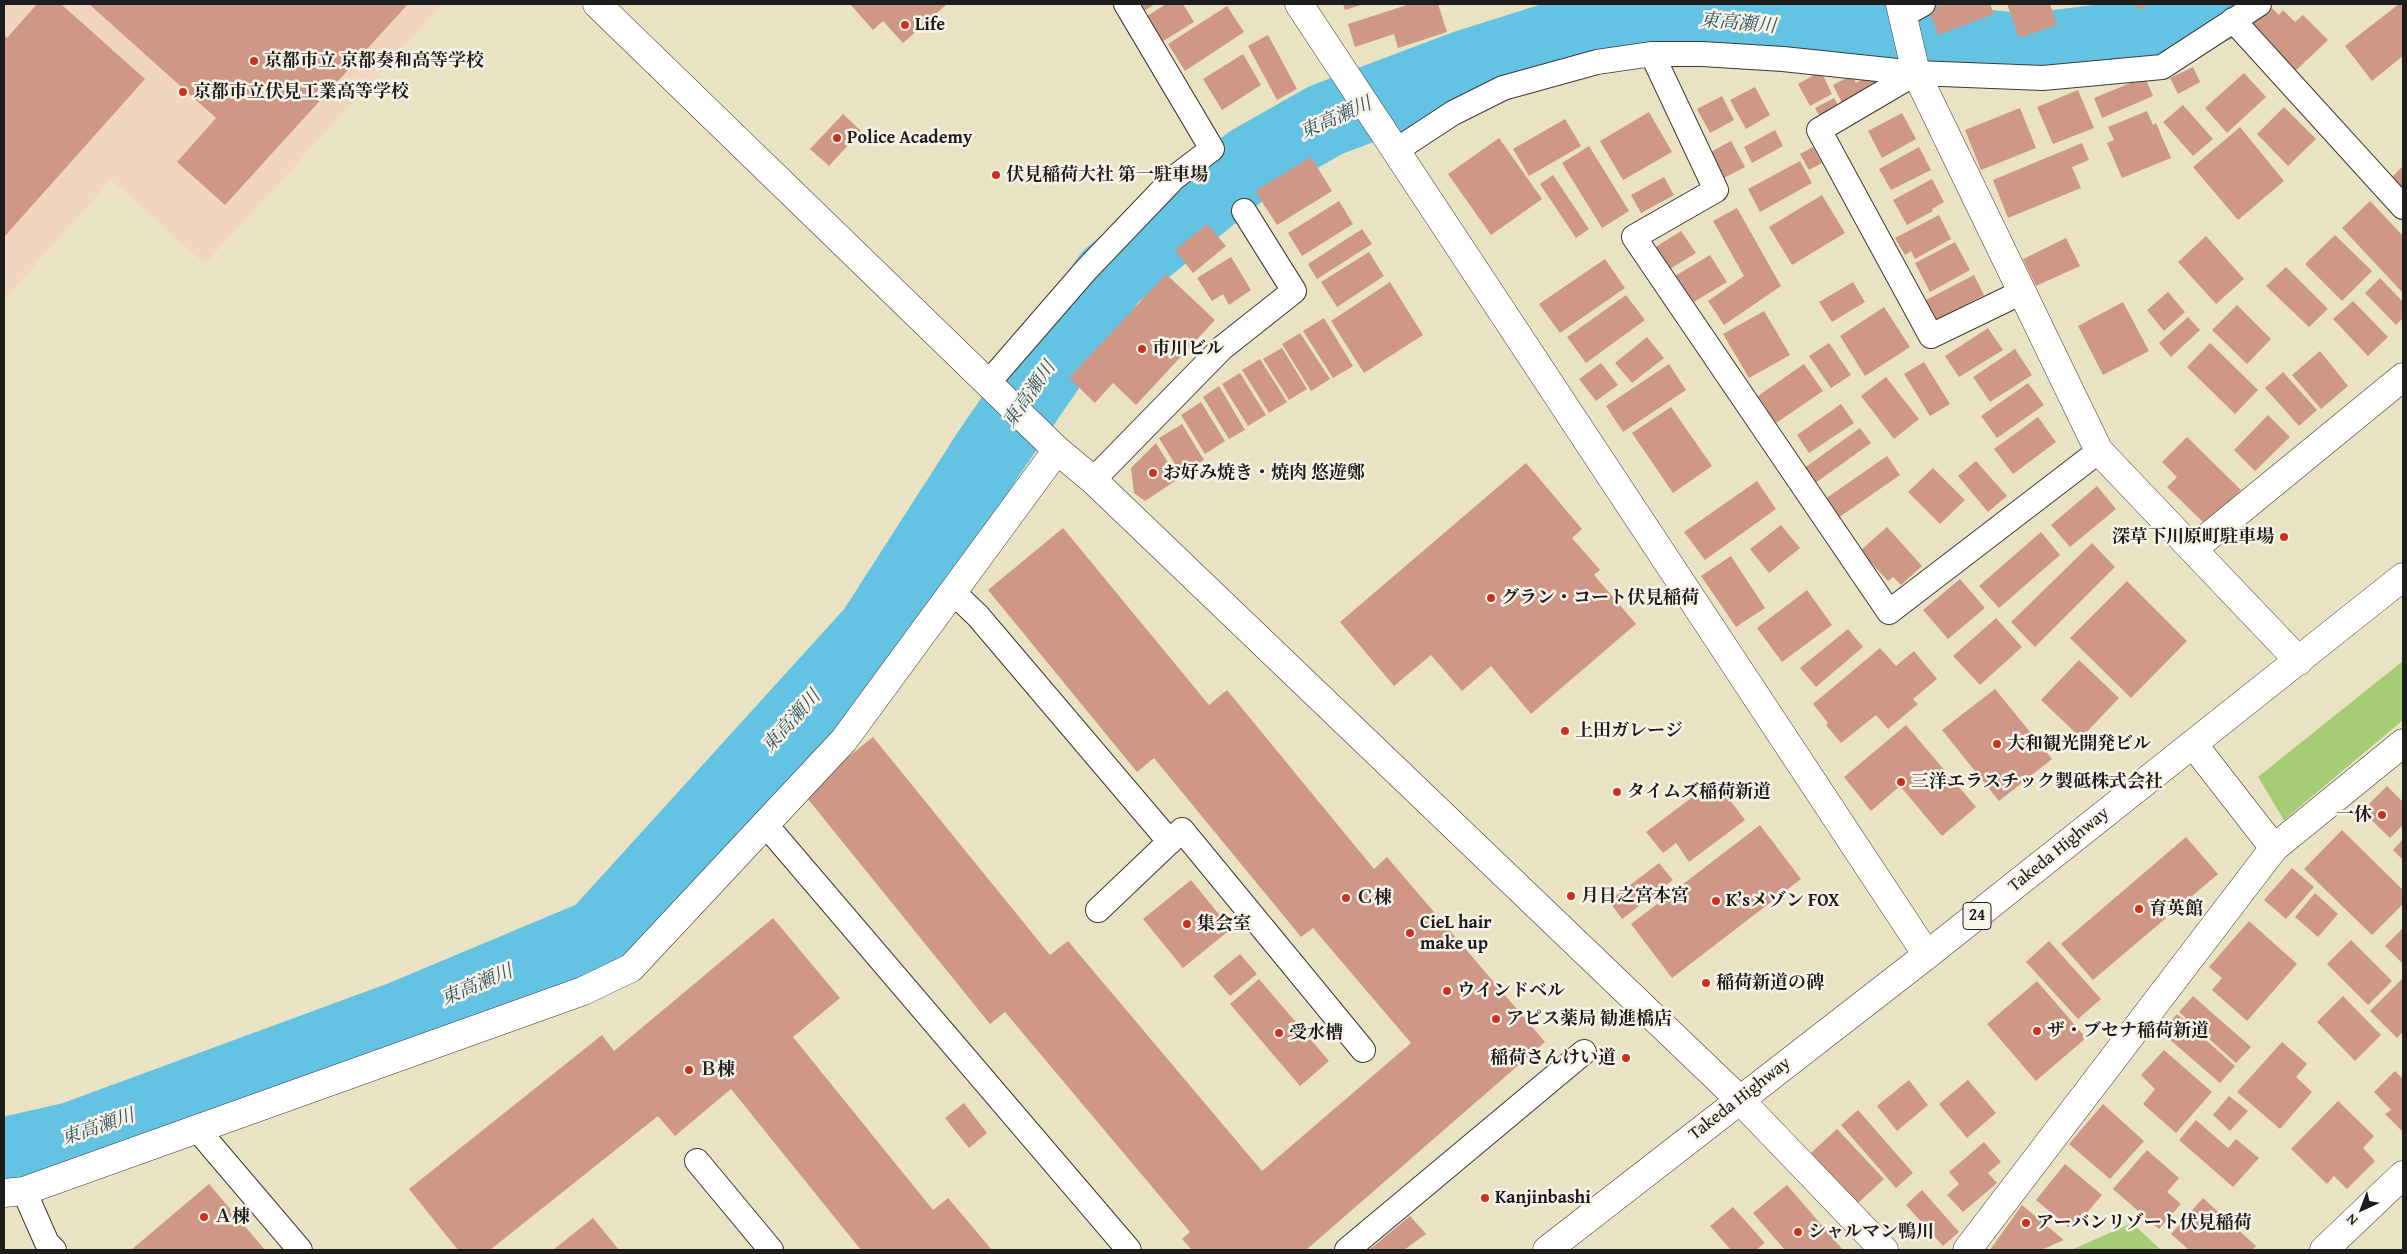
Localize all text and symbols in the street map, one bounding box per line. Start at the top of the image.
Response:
water label: 東高瀬川 [1699,9,1777,39]
place label: Life [915,14,945,36]
marker: Life [899,19,911,31]
place label: 京都市立 京都奏和高等学校 [264,50,484,72]
marker: 京都市立 京都奏和高等学校 [248,55,260,67]
place label: 京都市立伏見工業高等学校 [193,81,409,103]
marker: 京都市立伏見工業高等学校 [177,86,189,98]
water label: 東高瀬川 [1297,93,1375,145]
place label: Police Academy [847,127,972,149]
marker: Police Academy [831,132,843,144]
place label: 伏見稲荷大社 第一駐車場 [1006,164,1208,186]
marker: 伏見稲荷大社 第一駐車場 [990,169,1002,181]
place label: 市川ビル [1152,338,1224,360]
marker: 市川ビル [1136,343,1148,355]
water label: 東高瀬川 [999,357,1061,433]
place label: お好み焼き・焼肉 悠遊鄭 [1163,462,1365,484]
marker: お好み焼き・焼肉 悠遊鄭 [1147,467,1159,479]
place label: 深草下川原町駐車場 [2112,526,2274,548]
marker: 深草下川原町駐車場 [2278,531,2290,543]
place label: グラン・コート伏見稲荷 [1501,587,1699,609]
marker: グラン・コート伏見稲荷 [1485,592,1497,604]
water label: 東高瀬川 [758,686,826,758]
place label: 上田ガレージ [1575,720,1683,742]
marker: 上田ガレージ [1559,725,1571,737]
place label: 大和観光開発ビル [2007,733,2151,755]
marker: 大和観光開発ビル [1991,738,2003,750]
place label: 三洋エラスチック製砥株式会社 [1911,771,2163,793]
marker: 三洋エラスチック製砥株式会社 [1895,776,1907,788]
place label: タイムズ稲荷新道 [1627,781,1771,803]
marker: タイムズ稲荷新道 [1611,786,1623,798]
street label: Takeda Highway [2004,803,2114,897]
place label: 一休 [2336,804,2372,826]
marker: 一休 [2376,809,2388,821]
place label: 月日之宮本宮 [1581,885,1689,907]
place label: Ｃ棟 [1356,887,1392,909]
marker: 月日之宮本宮 [1565,890,1577,902]
place label: K’sメゾン FOX [1726,890,1840,912]
marker: Ｃ棟 [1340,892,1352,904]
marker: K’sメゾン FOX [1710,895,1722,907]
place label: 育英館 [2149,898,2203,920]
road number: 24 [1963,902,1991,929]
marker: 育英館 [2133,903,2145,915]
place label: CieL hair make up [1420,912,1492,954]
place label: 集会室 [1197,913,1251,935]
marker: 集会室 [1181,918,1193,930]
marker: CieL hair make up [1404,927,1416,939]
water label: 東高瀬川 [438,961,516,1011]
place label: 稲荷新道の碑 [1716,972,1824,994]
marker: 稲荷新道の碑 [1700,977,1712,989]
place label: ウインドベル [1457,980,1565,1002]
marker: ウインドベル [1441,985,1453,997]
place label: アピス薬局 勧進橋店 [1506,1008,1672,1030]
marker: アピス薬局 勧進橋店 [1490,1013,1502,1025]
place label: ザ・ブセナ稲荷新道 [2047,1020,2209,1042]
place label: 受水槽 [1289,1022,1343,1044]
marker: ザ・ブセナ稲荷新道 [2031,1025,2043,1037]
marker: 受水槽 [1273,1027,1285,1039]
place label: 稲荷さんけい道 [1490,1047,1616,1069]
marker: 稲荷さんけい道 [1620,1052,1632,1064]
street label: Takeda Highway [1685,1053,1795,1145]
place label: Ｂ棟 [699,1059,735,1081]
marker: Ｂ棟 [683,1064,695,1076]
water label: 東高瀬川 [58,1105,138,1151]
north arrow [2337,1184,2387,1234]
place label: Kanjinbashi [1495,1187,1591,1209]
marker: Kanjinbashi [1479,1192,1491,1204]
place label: Ａ棟 [214,1206,250,1228]
text: N [2342,1209,2362,1230]
marker: Ａ棟 [198,1211,210,1223]
place label: アーバンリゾート伏見稲荷 [2036,1212,2251,1234]
marker: アーバンリゾート伏見稲荷 [2020,1217,2032,1229]
place label: シャルマン鴨川 [1808,1221,1934,1243]
marker: シャルマン鴨川 [1792,1226,1804,1238]

